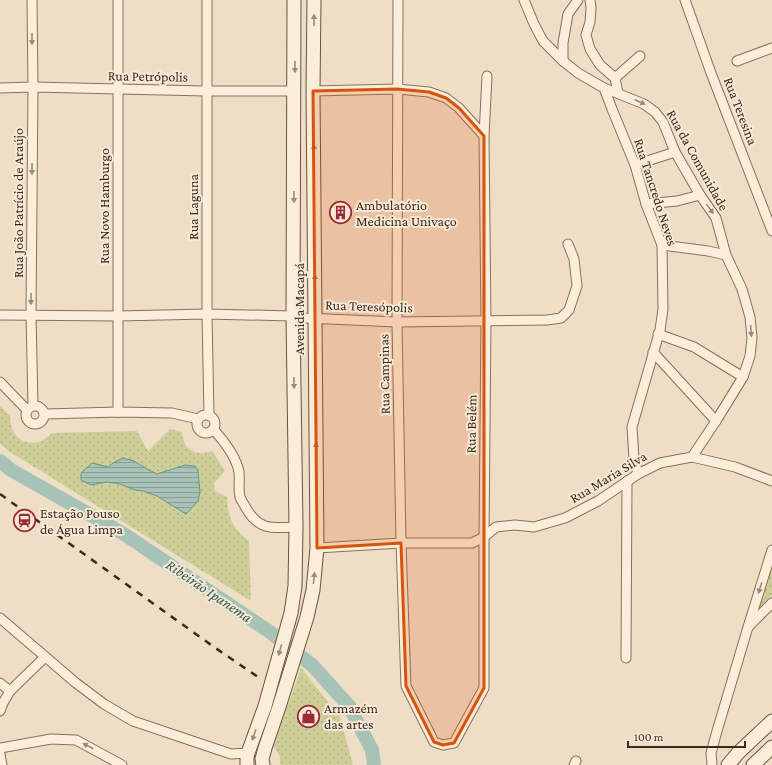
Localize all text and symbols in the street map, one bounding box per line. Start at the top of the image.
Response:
one-way arrow [311,13,317,26]
one-way arrow [29,33,35,46]
one-way arrow [292,61,298,74]
street label: Rua Petrópolis [108,67,188,85]
street label: Rua Teresina [721,75,761,148]
one-way arrow [634,100,646,106]
street label: Rua da Comunidade [664,107,732,213]
street label: Rua João Patrício de Araújo [10,128,27,278]
street label: Rua Tancredo Neves [631,136,681,248]
one-way arrow [311,143,317,156]
street label: Rua Novo Hamburgo [96,148,112,264]
one-way arrow [29,163,35,176]
street label: Rua Laguna [185,174,201,240]
one-way arrow [291,191,297,204]
place label: Ambulatório Medicina Univaço [356,197,457,229]
building icon: Ambulatório Medicina Univaço [327,200,353,226]
one-way arrow [705,204,713,214]
street label: Avenida Macapá [291,262,307,355]
one-way arrow [312,273,318,286]
one-way arrow [28,293,34,306]
street label: Rua Teresópolis [325,296,413,316]
one-way arrow [748,325,755,337]
street label: Rua Campinas [375,334,393,414]
one-way arrow [291,377,297,390]
street label: Rua Belém [462,394,480,454]
one-way arrow [313,441,319,454]
street label: Rua Maria Silva [567,448,650,506]
place label: Estação Pouso de Água Limpa [40,505,124,537]
station icon: Estação Pouso de Água Limpa [12,508,38,534]
water label: Ribeirão Ipanema [163,556,255,626]
one-way arrow [311,572,317,584]
one-way arrow [757,582,763,594]
one-way arrow [277,644,283,657]
place label: Armazém das artes [324,700,378,732]
shop icon: Armazém das artes [295,703,321,729]
scale bar [628,723,745,749]
one-way arrow [251,729,257,741]
text: 100 m [634,730,664,744]
one-way arrow [82,743,93,750]

